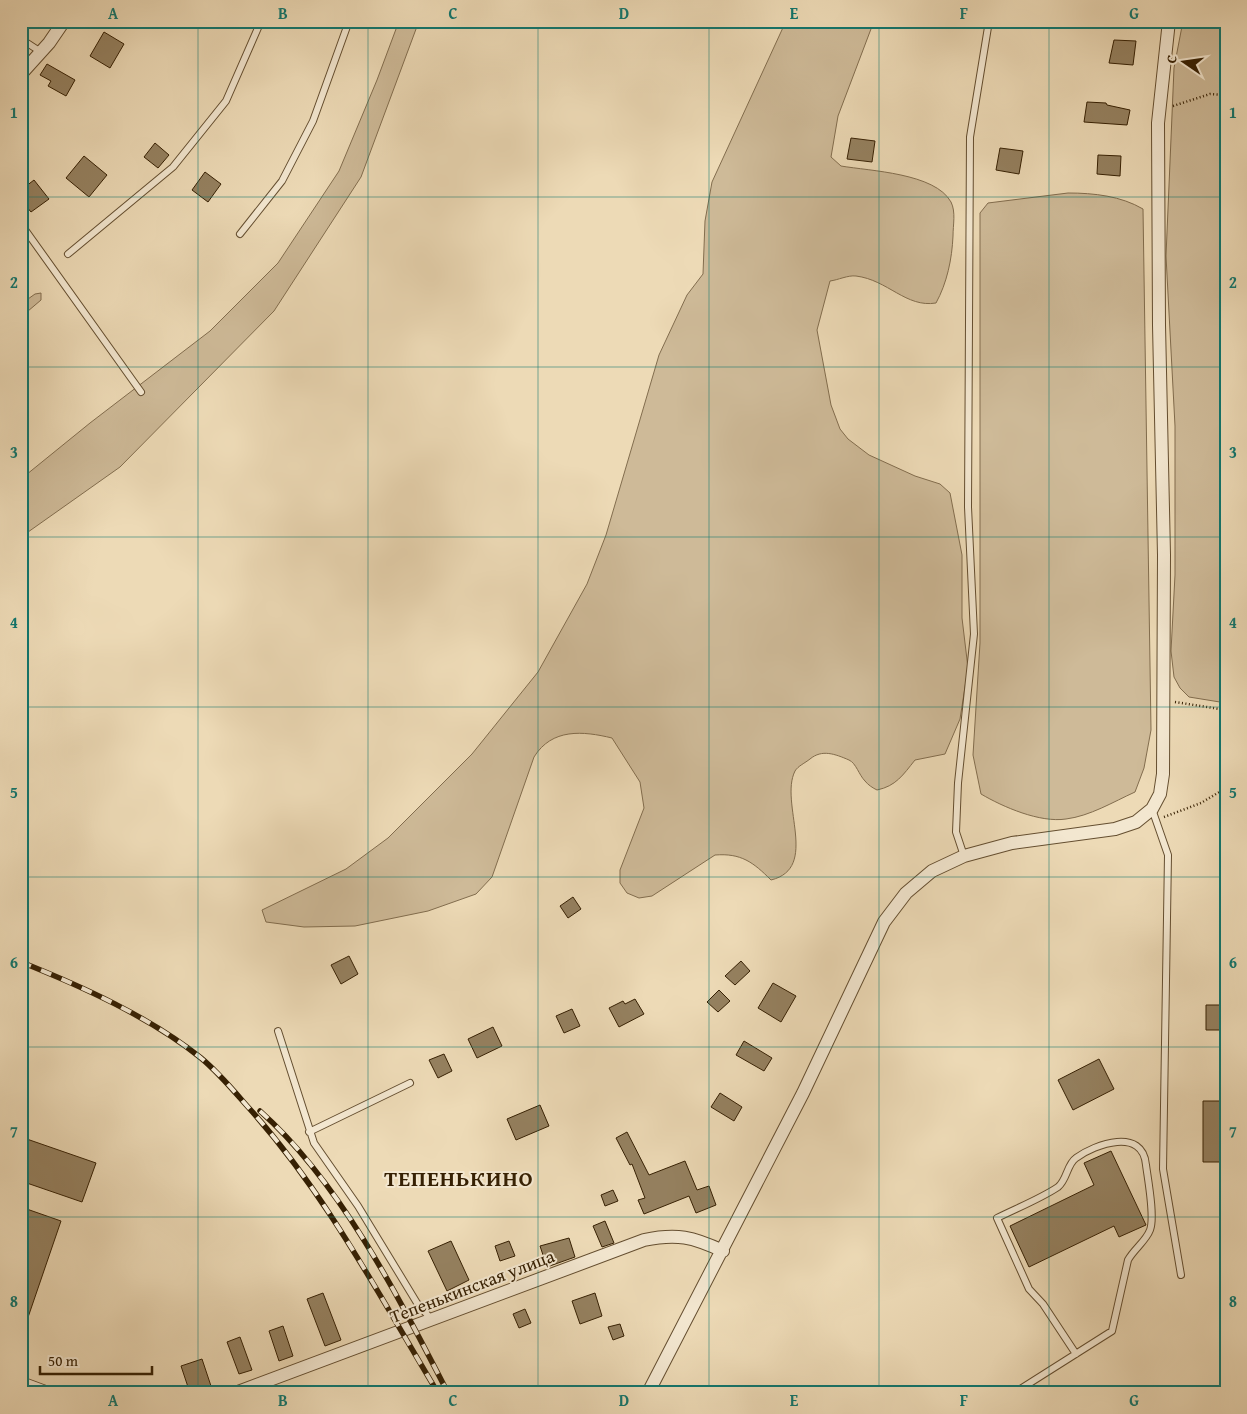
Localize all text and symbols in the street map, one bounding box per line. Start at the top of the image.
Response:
text: A [108,1,119,25]
text: B [278,1,288,25]
text: C [448,1,458,25]
text: D [619,1,629,25]
text: E [790,1,799,25]
text: F [960,1,968,25]
text: G [1129,1,1139,25]
north arrow [1160,38,1210,88]
text: С [1161,53,1182,65]
text: 1 [10,100,18,124]
text: 1 [1229,100,1237,124]
text: 2 [10,270,18,294]
text: 2 [1229,270,1237,294]
text: 3 [10,440,18,464]
text: 3 [1229,440,1237,464]
text: 4 [10,610,18,634]
text: 4 [1229,610,1237,634]
text: 5 [10,780,18,804]
text: 5 [1229,780,1237,804]
text: 6 [10,950,18,974]
text: 6 [1229,950,1237,974]
text: 7 [10,1119,18,1143]
text: 7 [1229,1119,1237,1143]
district label: ТЕПЕНЬКИНО [384,1162,534,1194]
street label: Тепенькинская улица [386,1242,559,1330]
text: 8 [10,1289,18,1313]
text: 8 [1229,1289,1237,1313]
scale bar [40,1344,152,1376]
text: 50 m [48,1350,79,1371]
text: A [108,1388,119,1412]
text: B [278,1388,288,1412]
text: C [448,1388,458,1412]
text: D [619,1388,629,1412]
text: E [790,1388,799,1412]
text: F [960,1388,968,1412]
text: G [1129,1388,1139,1412]

